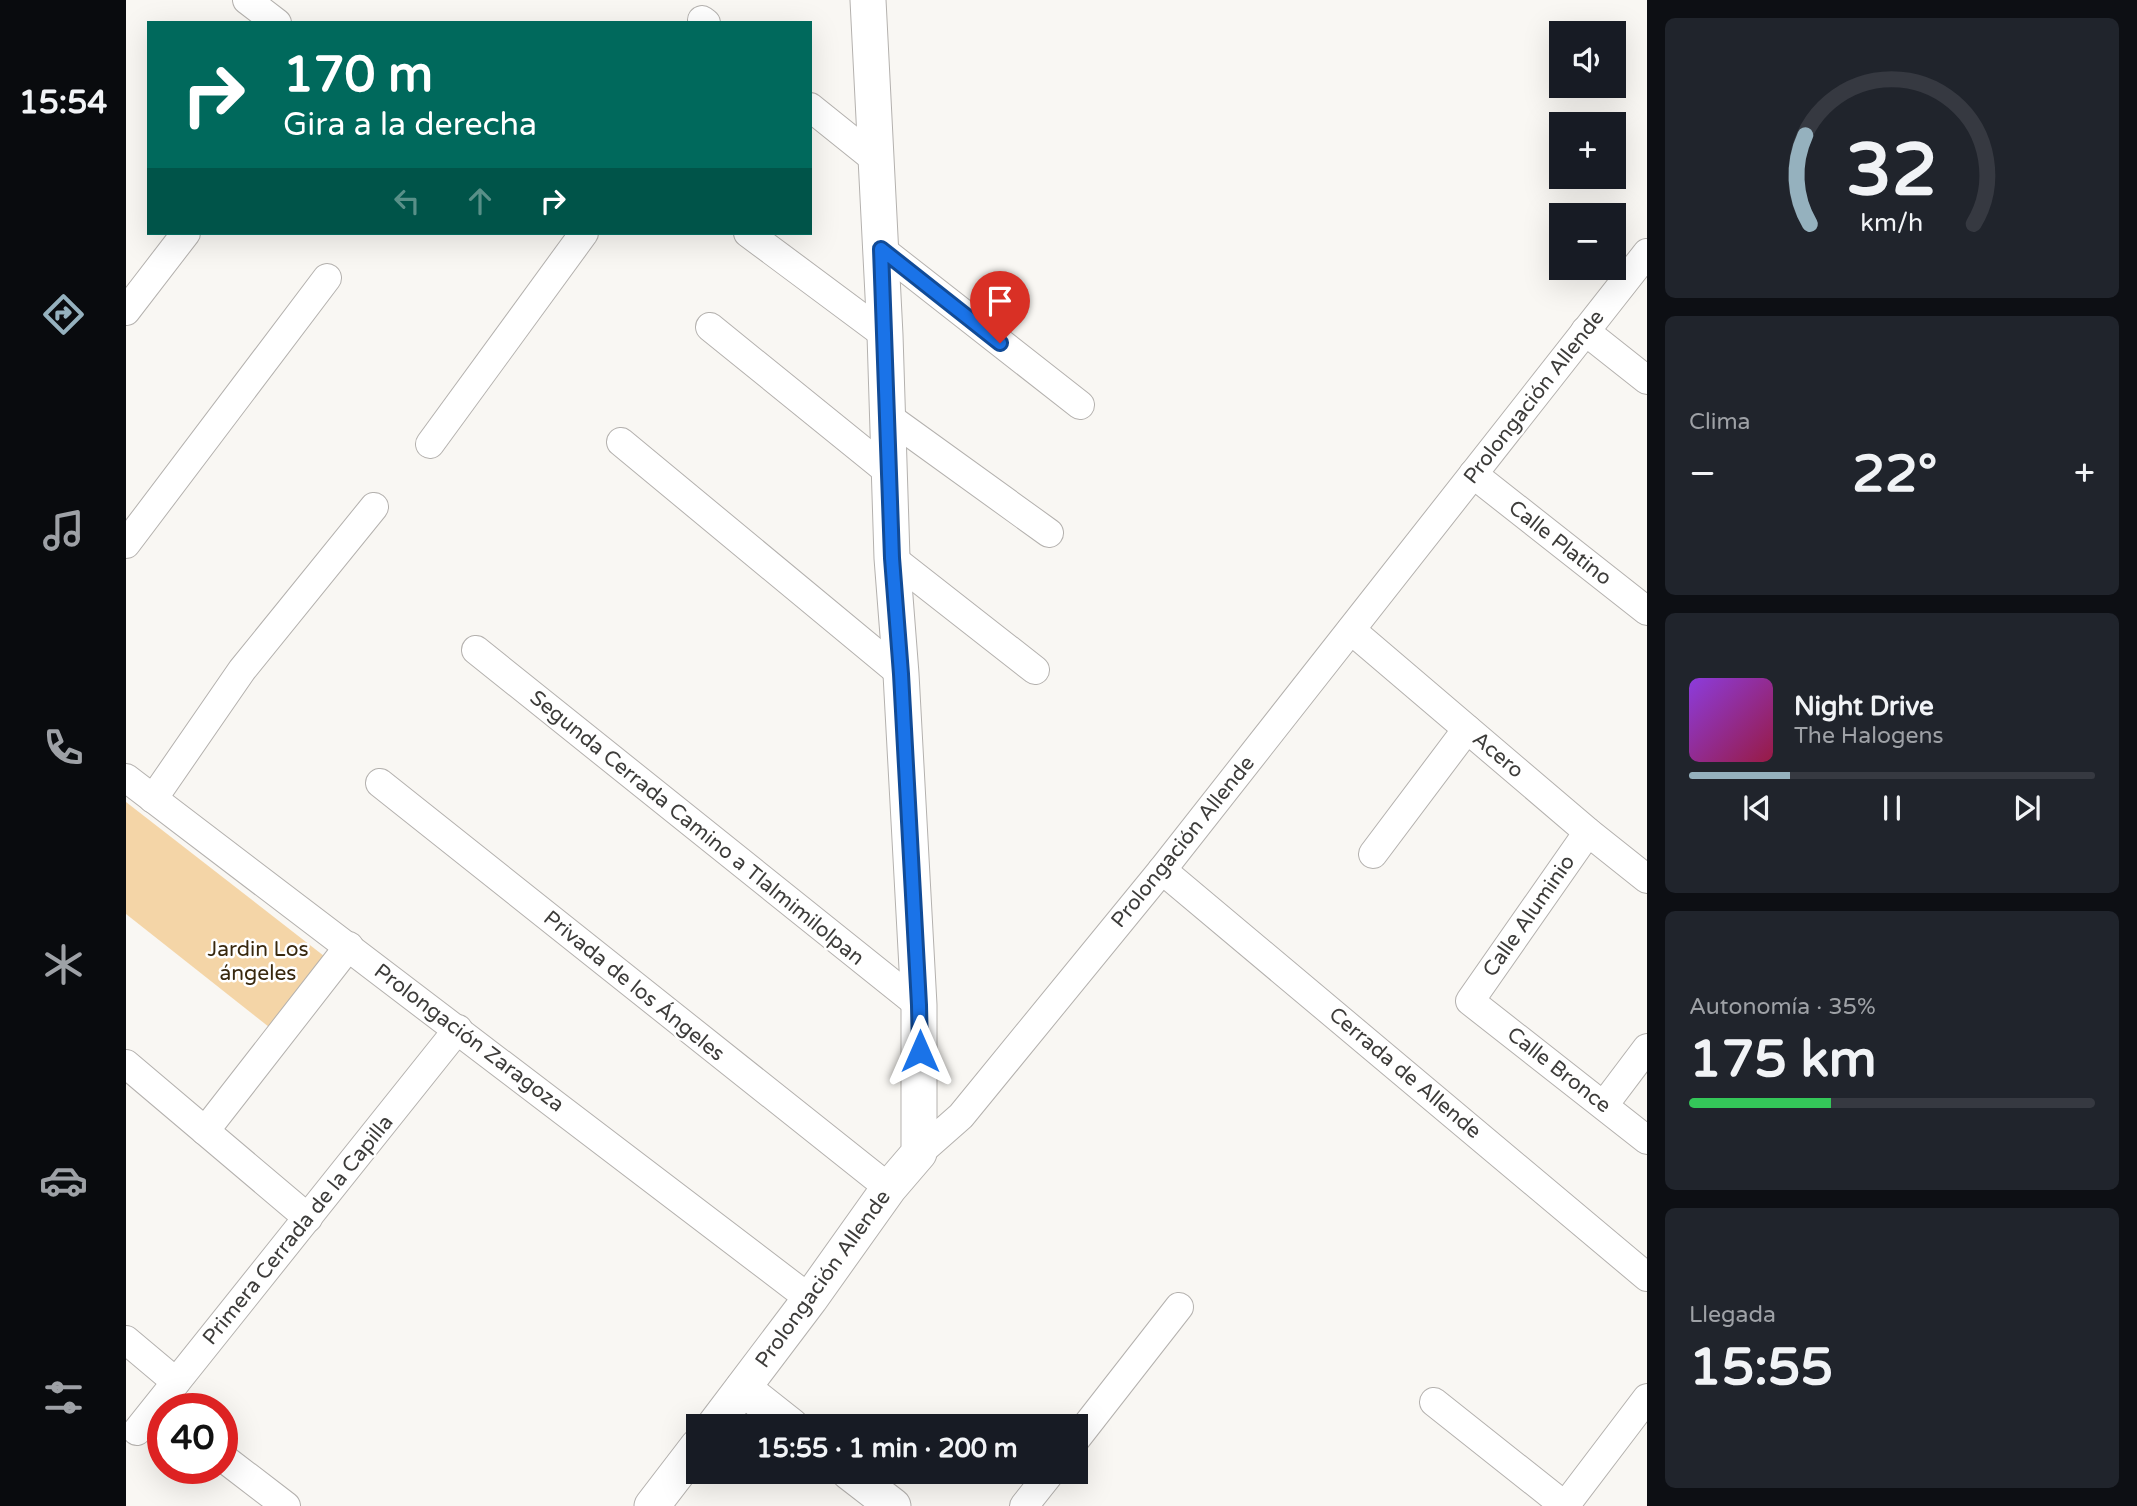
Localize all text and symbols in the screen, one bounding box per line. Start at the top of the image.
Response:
map controls [1549,21,1626,280]
button: sound [1549,21,1626,98]
text: 170 m [283,46,433,105]
icon: right [168,49,259,140]
text: 15:54 [19,84,107,122]
text: Gira a la derecha [283,106,537,144]
button: + [1549,112,1626,189]
text: 32 [1846,127,1938,215]
icon: left [388,182,426,220]
icon: ahead [461,182,499,220]
icon: right [534,182,572,220]
button: − [1549,203,1626,280]
text: km/h [1861,208,1923,238]
pin [970,271,1030,343]
icon: arrive [981,282,1019,320]
icon: directions [39,290,88,339]
street label: Prolongación Allende [1458,305,1610,489]
text: Clima [1689,408,1750,436]
text: 22° [1852,443,1937,506]
text: − [1689,451,1716,497]
text: + [2074,451,2095,497]
street label: Calle Platino [1504,495,1616,591]
icon: music [39,506,88,555]
street label: Segunda Cerrada Camino a Tlalmimilolpan [525,685,869,971]
text: Night Drive [1794,691,1934,722]
text: The Halogens [1794,722,1943,750]
icon: phone [39,723,88,772]
street label: Acero [1467,726,1529,784]
street label: Prolongación Allende [1106,751,1260,933]
icon: previous [1738,789,1776,827]
icon: pause [1873,789,1911,827]
icon: next [2008,789,2046,827]
street label: Calle Aluminio [1478,850,1580,982]
street label: Privada de los Ángeles [539,905,729,1067]
park label: Jardin Los ángeles [208,937,309,986]
icon: climate [39,940,88,989]
street label: Prolongación Zaragoza [369,958,569,1118]
text: Autonomía · 35% [1689,993,1876,1021]
street label: Cerrada de Allende [1324,1002,1486,1144]
position arrow [883,1014,957,1088]
street label: Calle Bronce [1502,1022,1616,1118]
text: 175 km [1689,1028,1877,1091]
street label: Primera Cerrada de la Capilla [198,1110,398,1350]
icon: car [39,1156,88,1205]
street label: Prolongación Allende [750,1185,896,1373]
text: Llegada [1689,1301,1776,1329]
text: 15:55 [1689,1336,1833,1399]
icon: filters [39,1373,88,1422]
speed limit sign: 40 [147,1393,238,1484]
text: 15:55 · 1 min · 200 m [756,1433,1018,1464]

